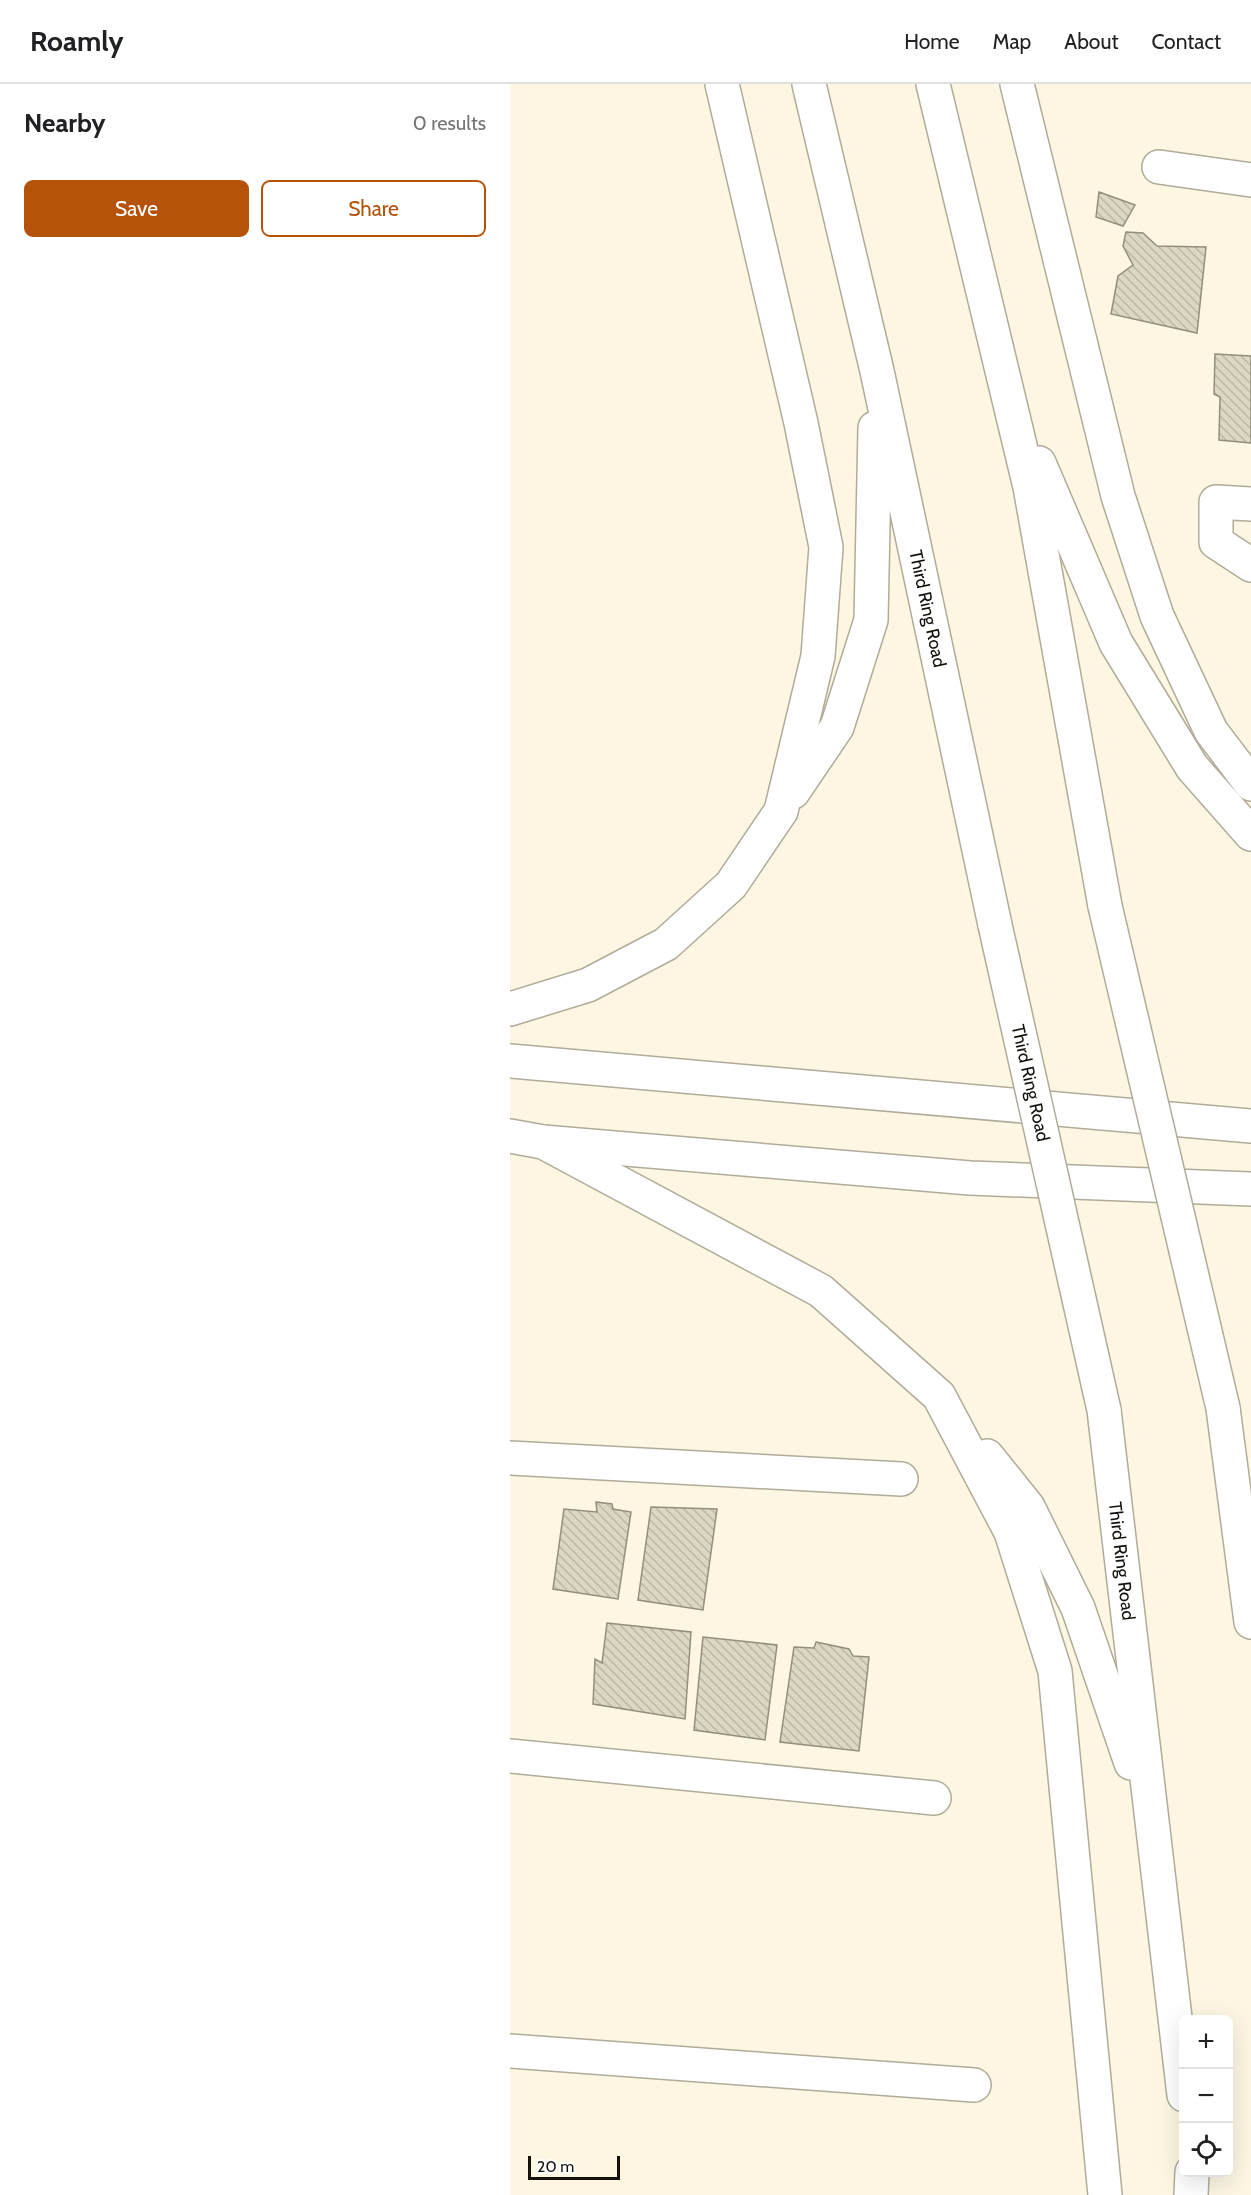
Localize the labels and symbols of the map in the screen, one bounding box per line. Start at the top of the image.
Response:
street label: Third Ring Road [904,548,951,669]
street label: Third Ring Road [1007,1022,1054,1144]
street label: Third Ring Road [1104,1500,1139,1622]
scale bar [528,2153,620,2180]

